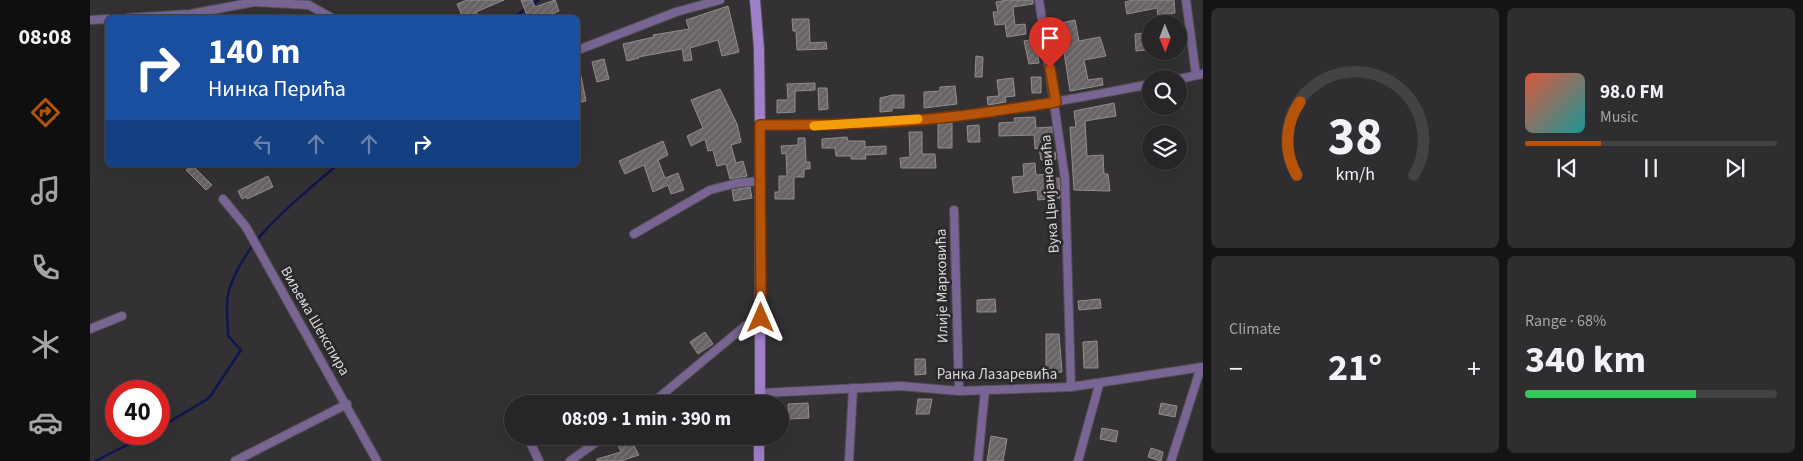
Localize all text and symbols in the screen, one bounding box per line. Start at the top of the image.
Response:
north arrow [1142,15,1188,60]
map controls [1142,15,1187,170]
pin [1029,17,1071,68]
text: 08:08 [18,21,72,53]
icon: arrive [1036,24,1064,52]
text: 140 m [208,27,300,77]
icon: right [125,35,190,100]
button: search [1142,70,1187,115]
text: Нинка Перића [208,73,346,105]
text: 98.0 FM [1600,79,1664,106]
icon: directions [28,95,63,130]
text: 38 [1328,101,1382,175]
text: Music [1600,106,1638,128]
button: layers [1142,125,1187,170]
icon: left [249,130,277,158]
icon: ahead [302,130,330,158]
icon: ahead [355,130,383,158]
icon: right [408,130,436,158]
street label: Вука Цвијановића [1035,134,1065,254]
icon: previous [1553,154,1581,182]
icon: pause [1637,154,1665,182]
icon: next [1721,154,1749,182]
text: km/h [1335,162,1375,187]
icon: music [28,173,63,208]
street label: Илије Марковића [931,229,953,343]
icon: phone [28,250,63,285]
street label: Виљема Шекспира [275,263,355,379]
position arrow [734,291,786,343]
text: Range · 68% [1525,310,1606,332]
text: Climate [1229,318,1280,340]
icon: climate [28,327,63,362]
text: 340 km [1525,333,1646,387]
text: 21° [1328,341,1382,395]
text: − [1229,349,1243,389]
text: + [1467,349,1481,389]
street label: Ранка Лазаревића [937,364,1057,385]
speed limit sign: 40 [105,380,170,445]
icon: car [28,405,63,440]
text: 08:09 · 1 min · 390 m [562,406,731,433]

